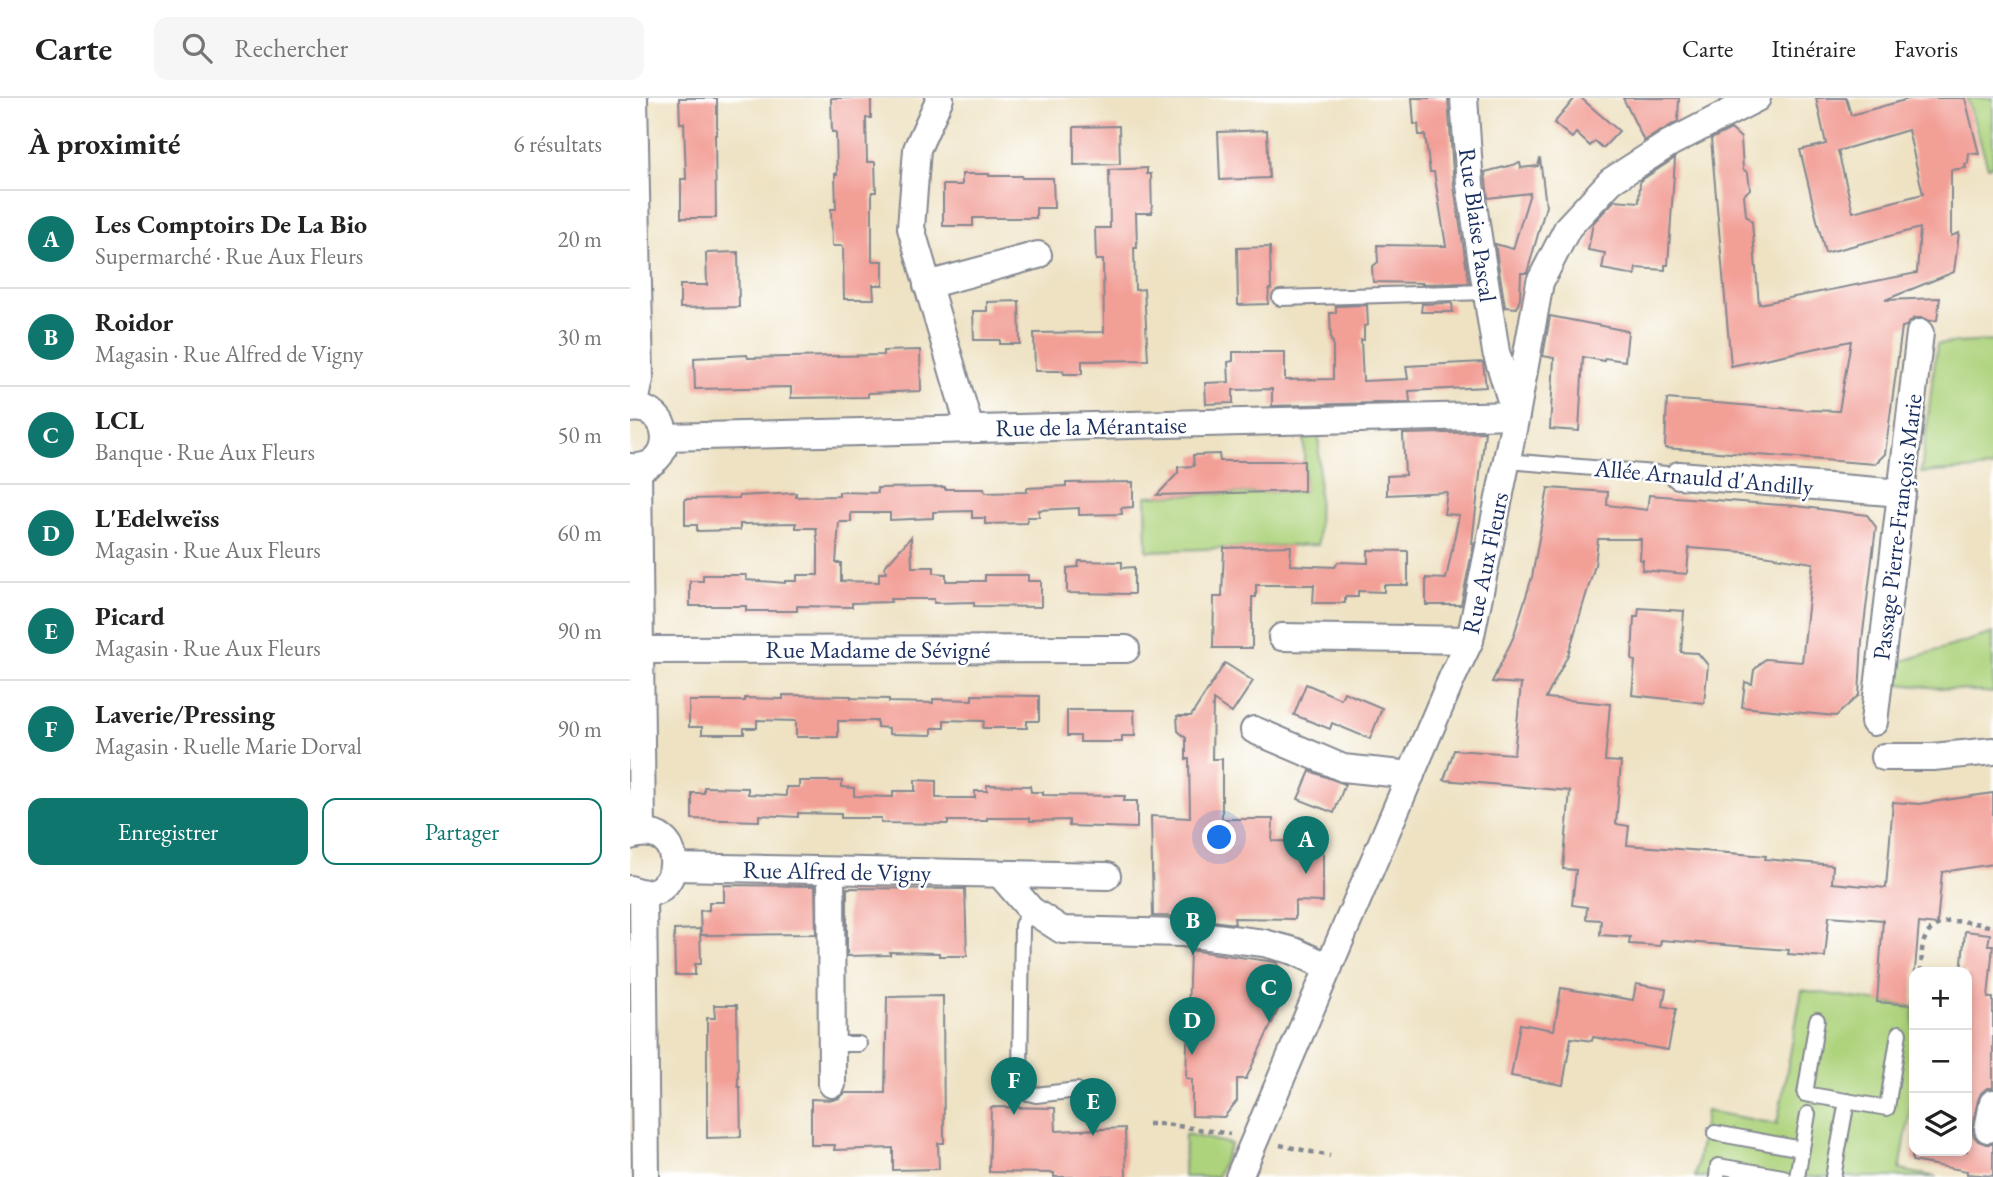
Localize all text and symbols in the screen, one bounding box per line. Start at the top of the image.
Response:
search box [154,17,644,80]
text: Carte [35,27,112,70]
icon: search [178,29,216,67]
text: Rechercher [234,31,348,65]
text: Carte [1682,33,1733,64]
text: Itinéraire [1771,33,1856,64]
text: Favoris [1894,33,1958,64]
text: À proximité [28,124,180,163]
text: 6 résultats [514,129,602,159]
street label: Rue Blaise Pascal [1452,146,1504,304]
text: Les Comptoirs De La Bio [95,207,367,241]
text: A [43,224,59,254]
text: 20 m [557,224,602,254]
text: Supermarché · Rue Aux Fleurs [95,241,363,271]
text: Roidor [95,305,173,339]
text: B [44,322,58,352]
text: 30 m [557,322,602,352]
text: Magasin · Rue Alfred de Vigny [95,339,363,369]
street label: Passage Pierre-François Marie [1865,392,1929,662]
text: LCL [95,403,144,437]
street label: Rue de la Mérantaise [995,409,1187,443]
text: C [43,420,59,450]
text: 50 m [557,420,602,450]
text: Banque · Rue Aux Fleurs [95,437,315,467]
street label: Allée Arnauld d'Andilly [1592,452,1815,502]
street label: Rue Aux Fleurs [1455,489,1515,637]
text: L'Edelweïss [95,501,219,535]
text: D [42,518,60,548]
text: 60 m [557,518,602,548]
text: Magasin · Rue Aux Fleurs [95,535,321,565]
text: Picard [95,599,165,633]
text: E [44,616,58,646]
text: 90 m [557,616,602,646]
text: Magasin · Rue Aux Fleurs [95,633,321,663]
street label: Rue Madame de Sévigné [766,634,990,665]
text: Laverie/Pressing [95,697,275,731]
text: F [45,714,57,744]
text: 90 m [557,714,602,744]
text: Magasin · Ruelle Marie Dorval [95,731,362,761]
button: Enregistrer [28,798,308,865]
button: Partager [322,798,602,865]
pin: A [1283,816,1329,874]
your location [1202,820,1236,854]
street label: Rue Alfred de Vigny [742,854,932,888]
pin: B [1170,897,1216,955]
pin: C [1246,964,1292,1022]
map controls [1909,967,1972,1156]
button: + [1909,967,1972,1030]
pin: D [1169,997,1215,1055]
button: − [1909,1030,1972,1093]
pin: F [991,1057,1037,1115]
pin: E [1070,1078,1116,1136]
button: layers [1909,1093,1972,1156]

